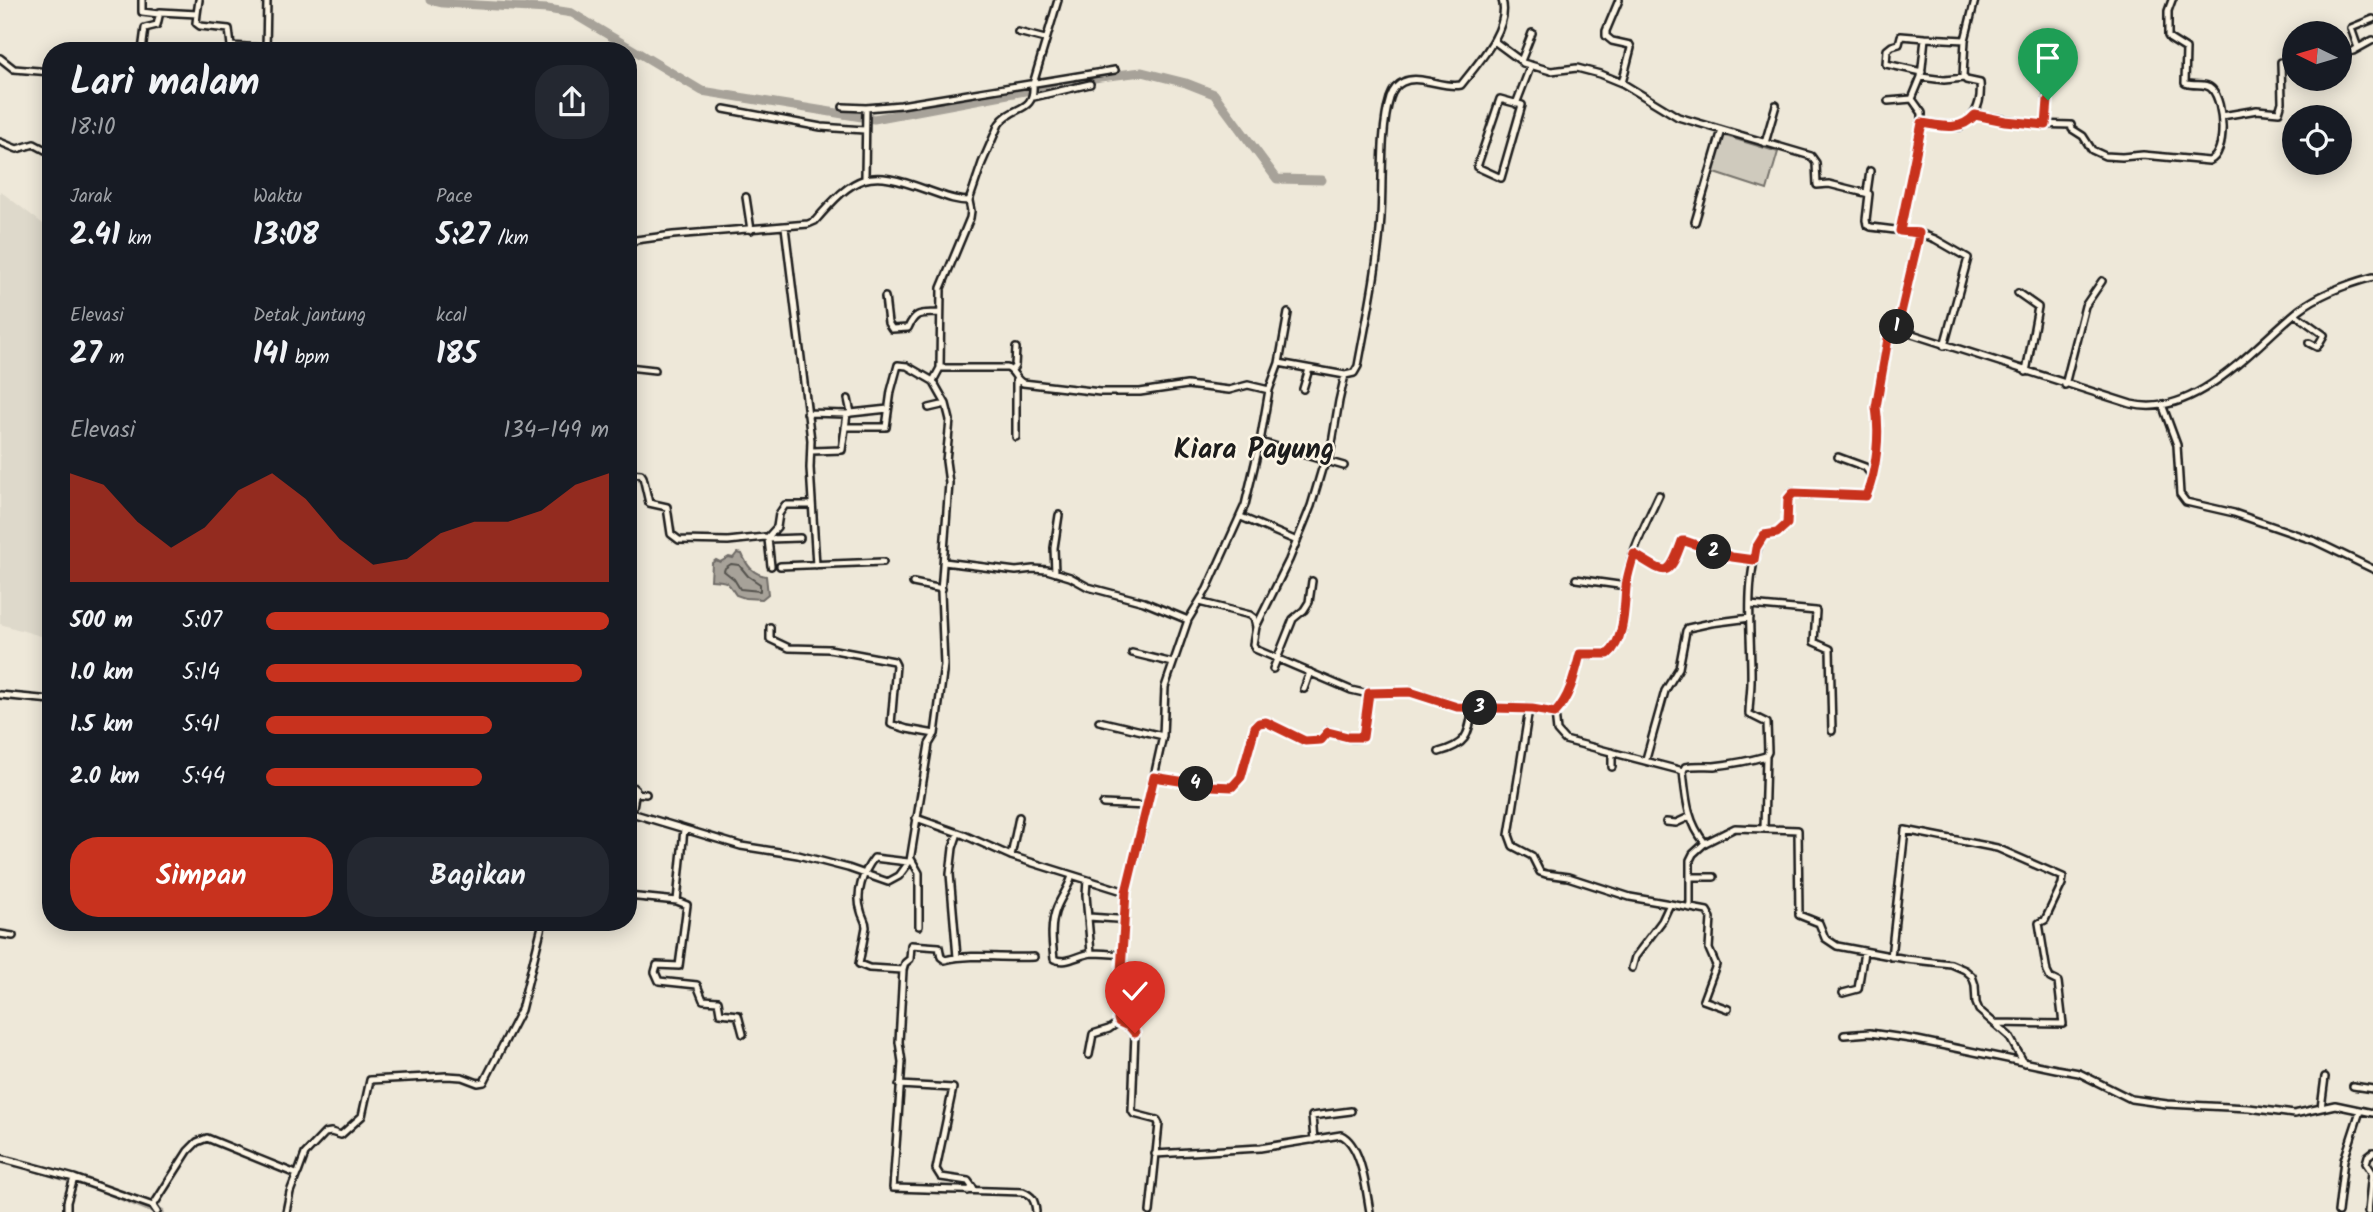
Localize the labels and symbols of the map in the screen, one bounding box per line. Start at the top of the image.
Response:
north arrow [2282,21,2352,91]
pin [2018,28,2078,100]
pin: 1 [1880,310,1914,344]
district label: Kiara Payung [1174,428,1334,473]
pin: 2 [1696,534,1732,570]
pin: 3 [1462,690,1498,726]
pin: 4 [1178,766,1214,802]
pin [1105,961,1165,1033]

